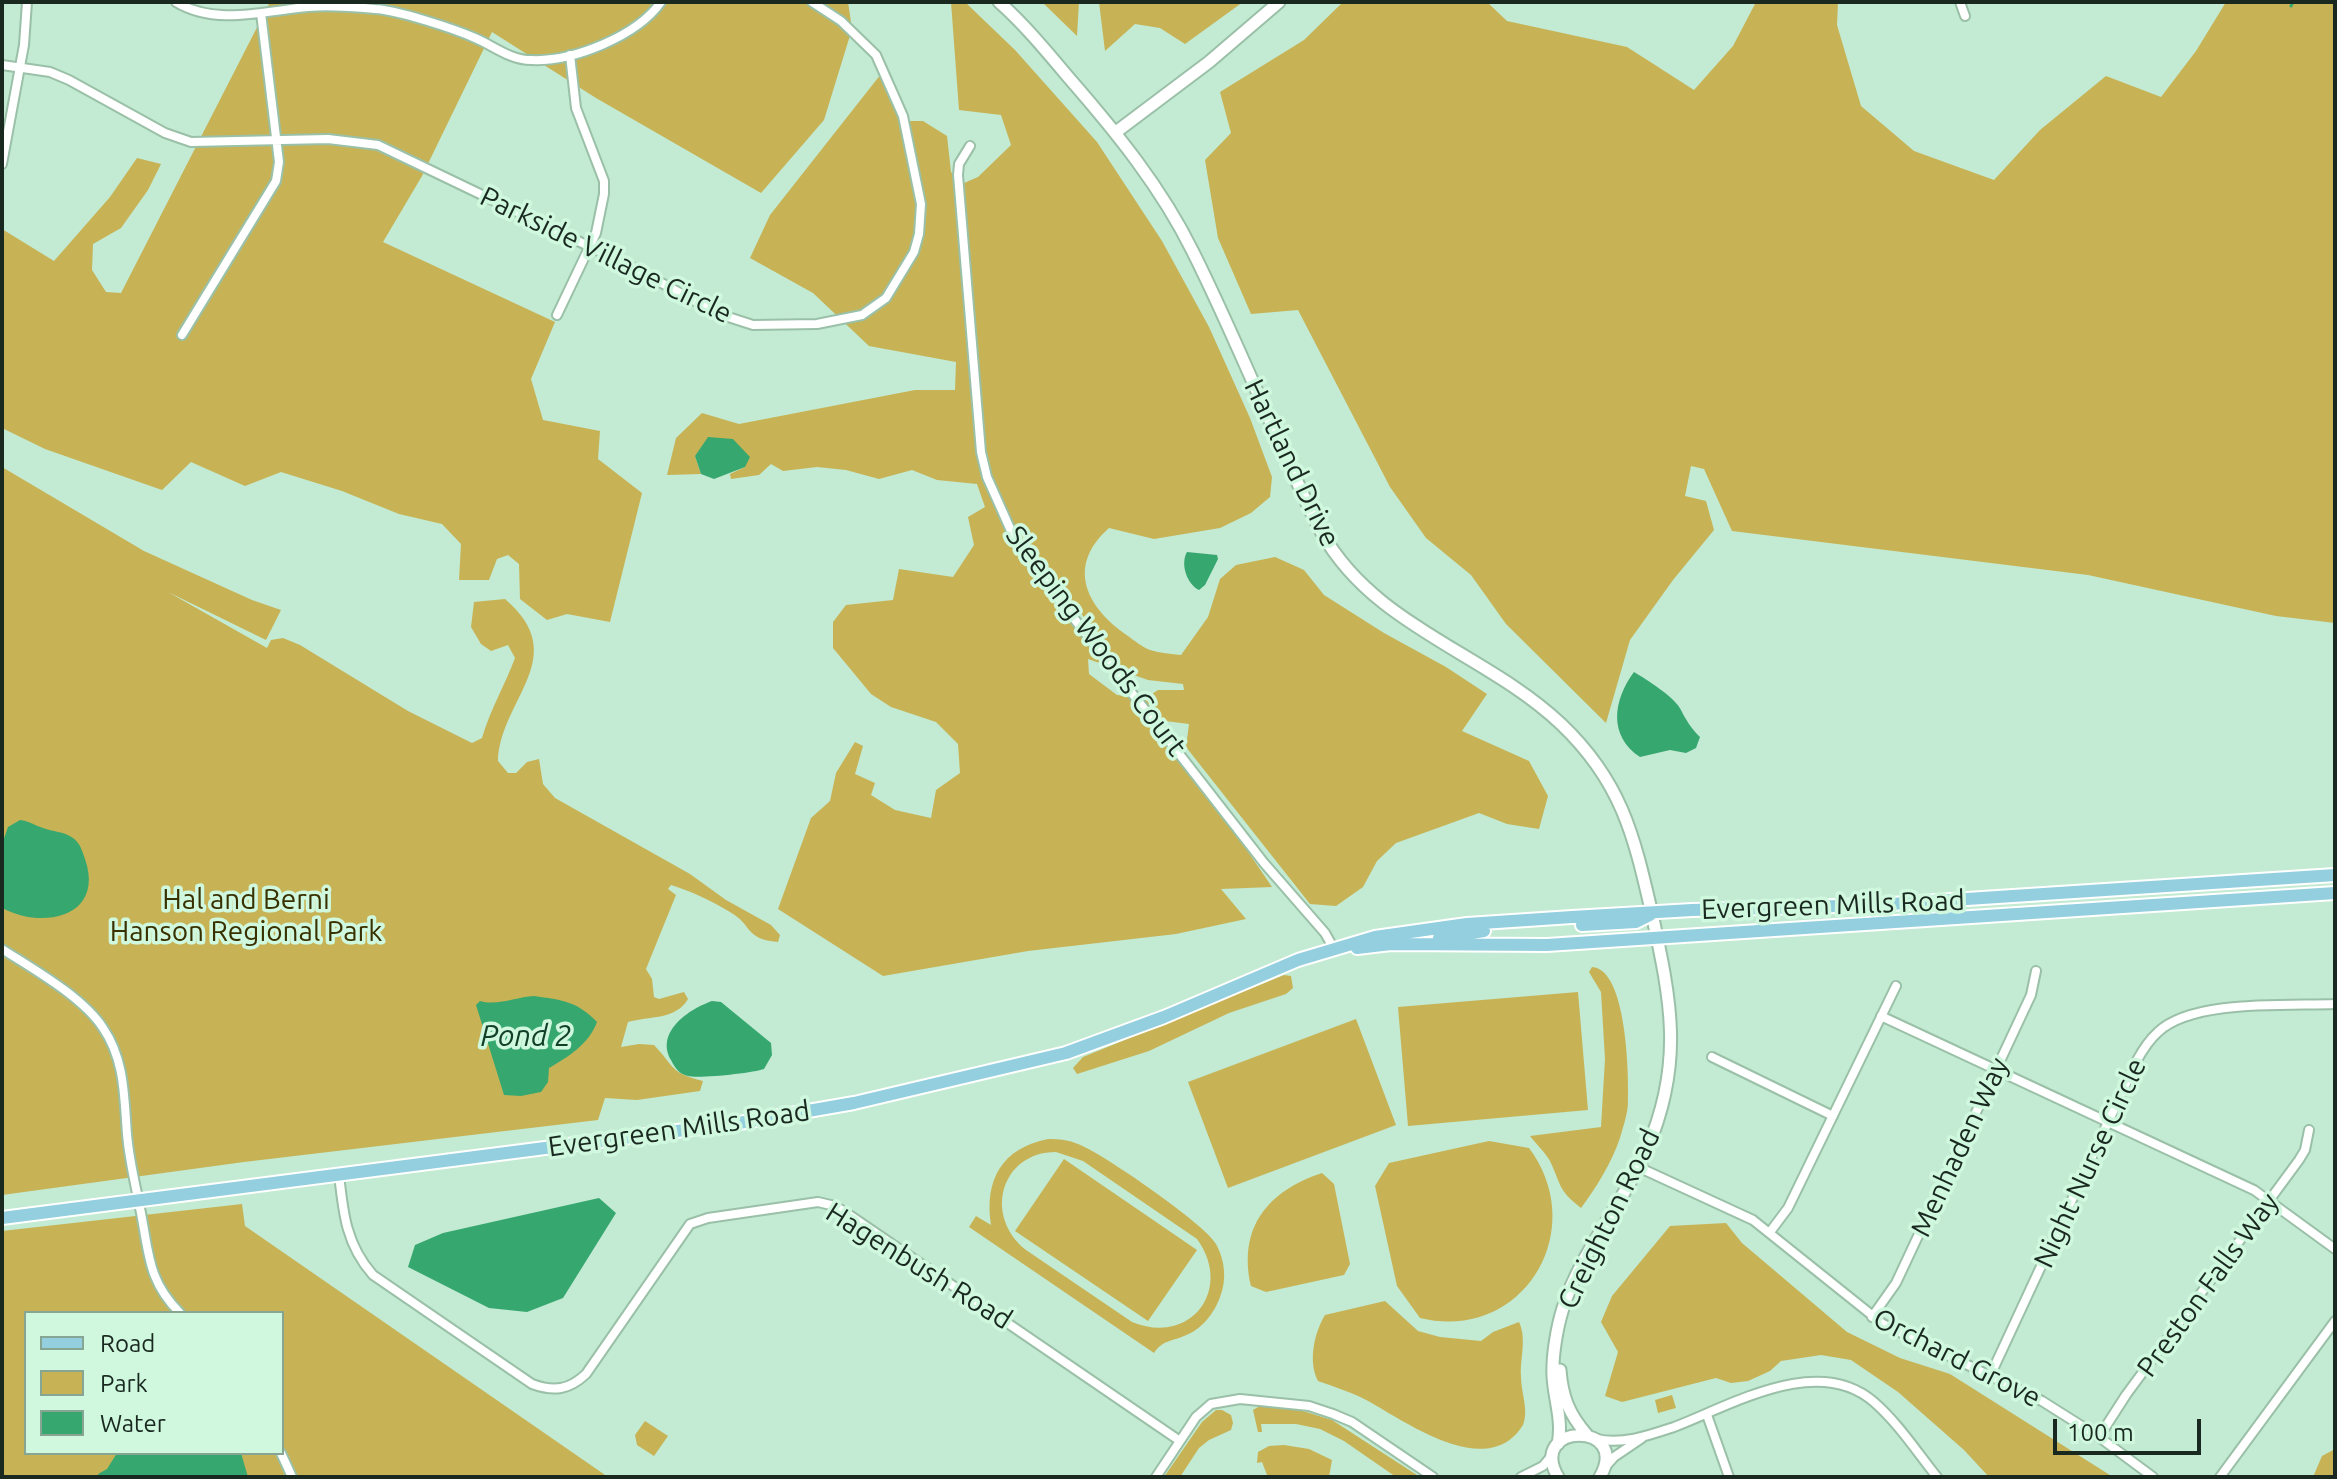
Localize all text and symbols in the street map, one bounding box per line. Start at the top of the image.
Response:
street label: Parkside Village Circle [475,179,737,331]
street label: Hartland Drive [1237,374,1347,552]
street label: Sleeping Woods Court [999,520,1193,762]
park label: Hal and Berni Hanson Regional Park [110,883,382,949]
street label: Evergreen Mills Road [1701,884,1965,926]
water label: Pond 2 [480,1018,572,1054]
street label: Menhaden Way [1904,1052,2016,1242]
street label: Night Nurse Circle [2027,1053,2153,1273]
street label: Evergreen Mills Road [546,1094,812,1164]
street label: Creighton Road [1551,1123,1667,1315]
street label: Preston Falls Way [2130,1186,2286,1384]
street label: Hagenbush Road [820,1195,1018,1337]
street label: Orchard Grove [1868,1301,2046,1415]
legend [24,1311,284,1455]
text: Road [100,1330,155,1357]
text: Park [100,1370,148,1397]
scale bar [2057,1403,2205,1453]
text: Water [100,1410,166,1437]
text: 100 m [2067,1419,2134,1446]

